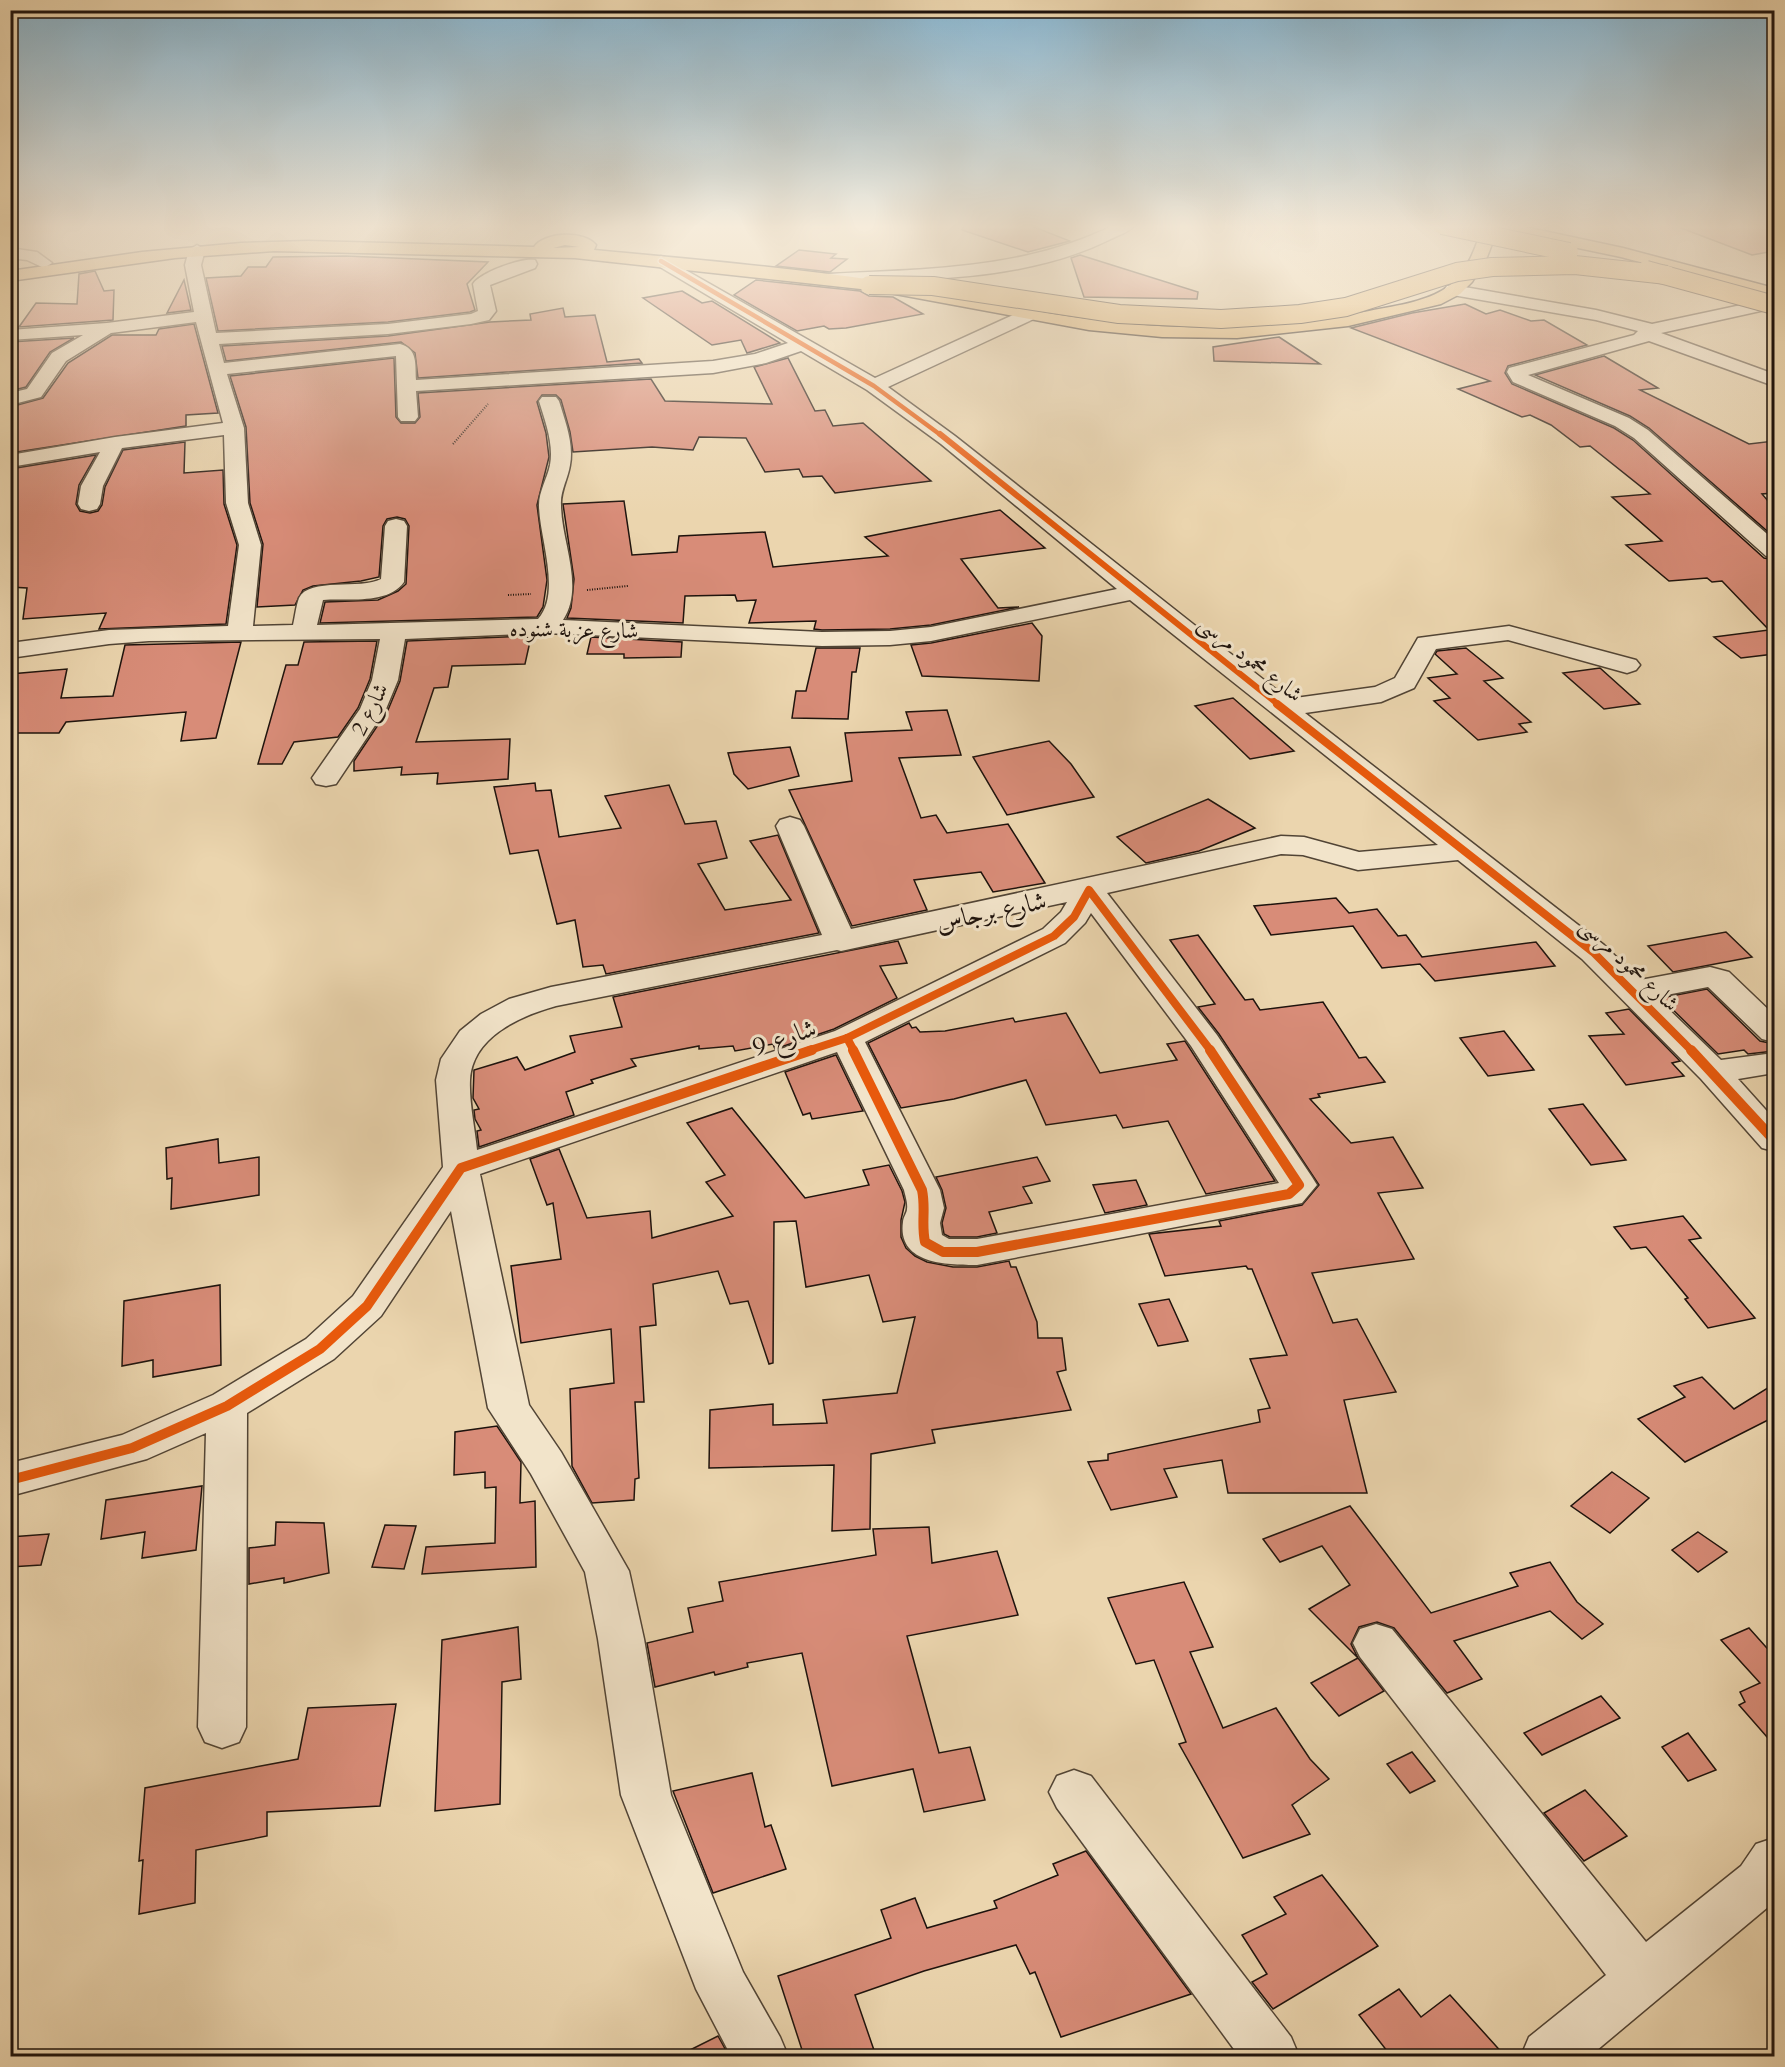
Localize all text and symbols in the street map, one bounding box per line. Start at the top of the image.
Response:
street label: شارع محمود مرسى [1190,608,1309,712]
street label: شارع عزبة شنوده [509,614,639,649]
street label: شارع 2 [344,678,399,742]
street label: شارع برجاس [933,883,1050,944]
street label: شارع محمود مرسى [1571,911,1685,1021]
street label: شارع 9 [748,1010,822,1068]

